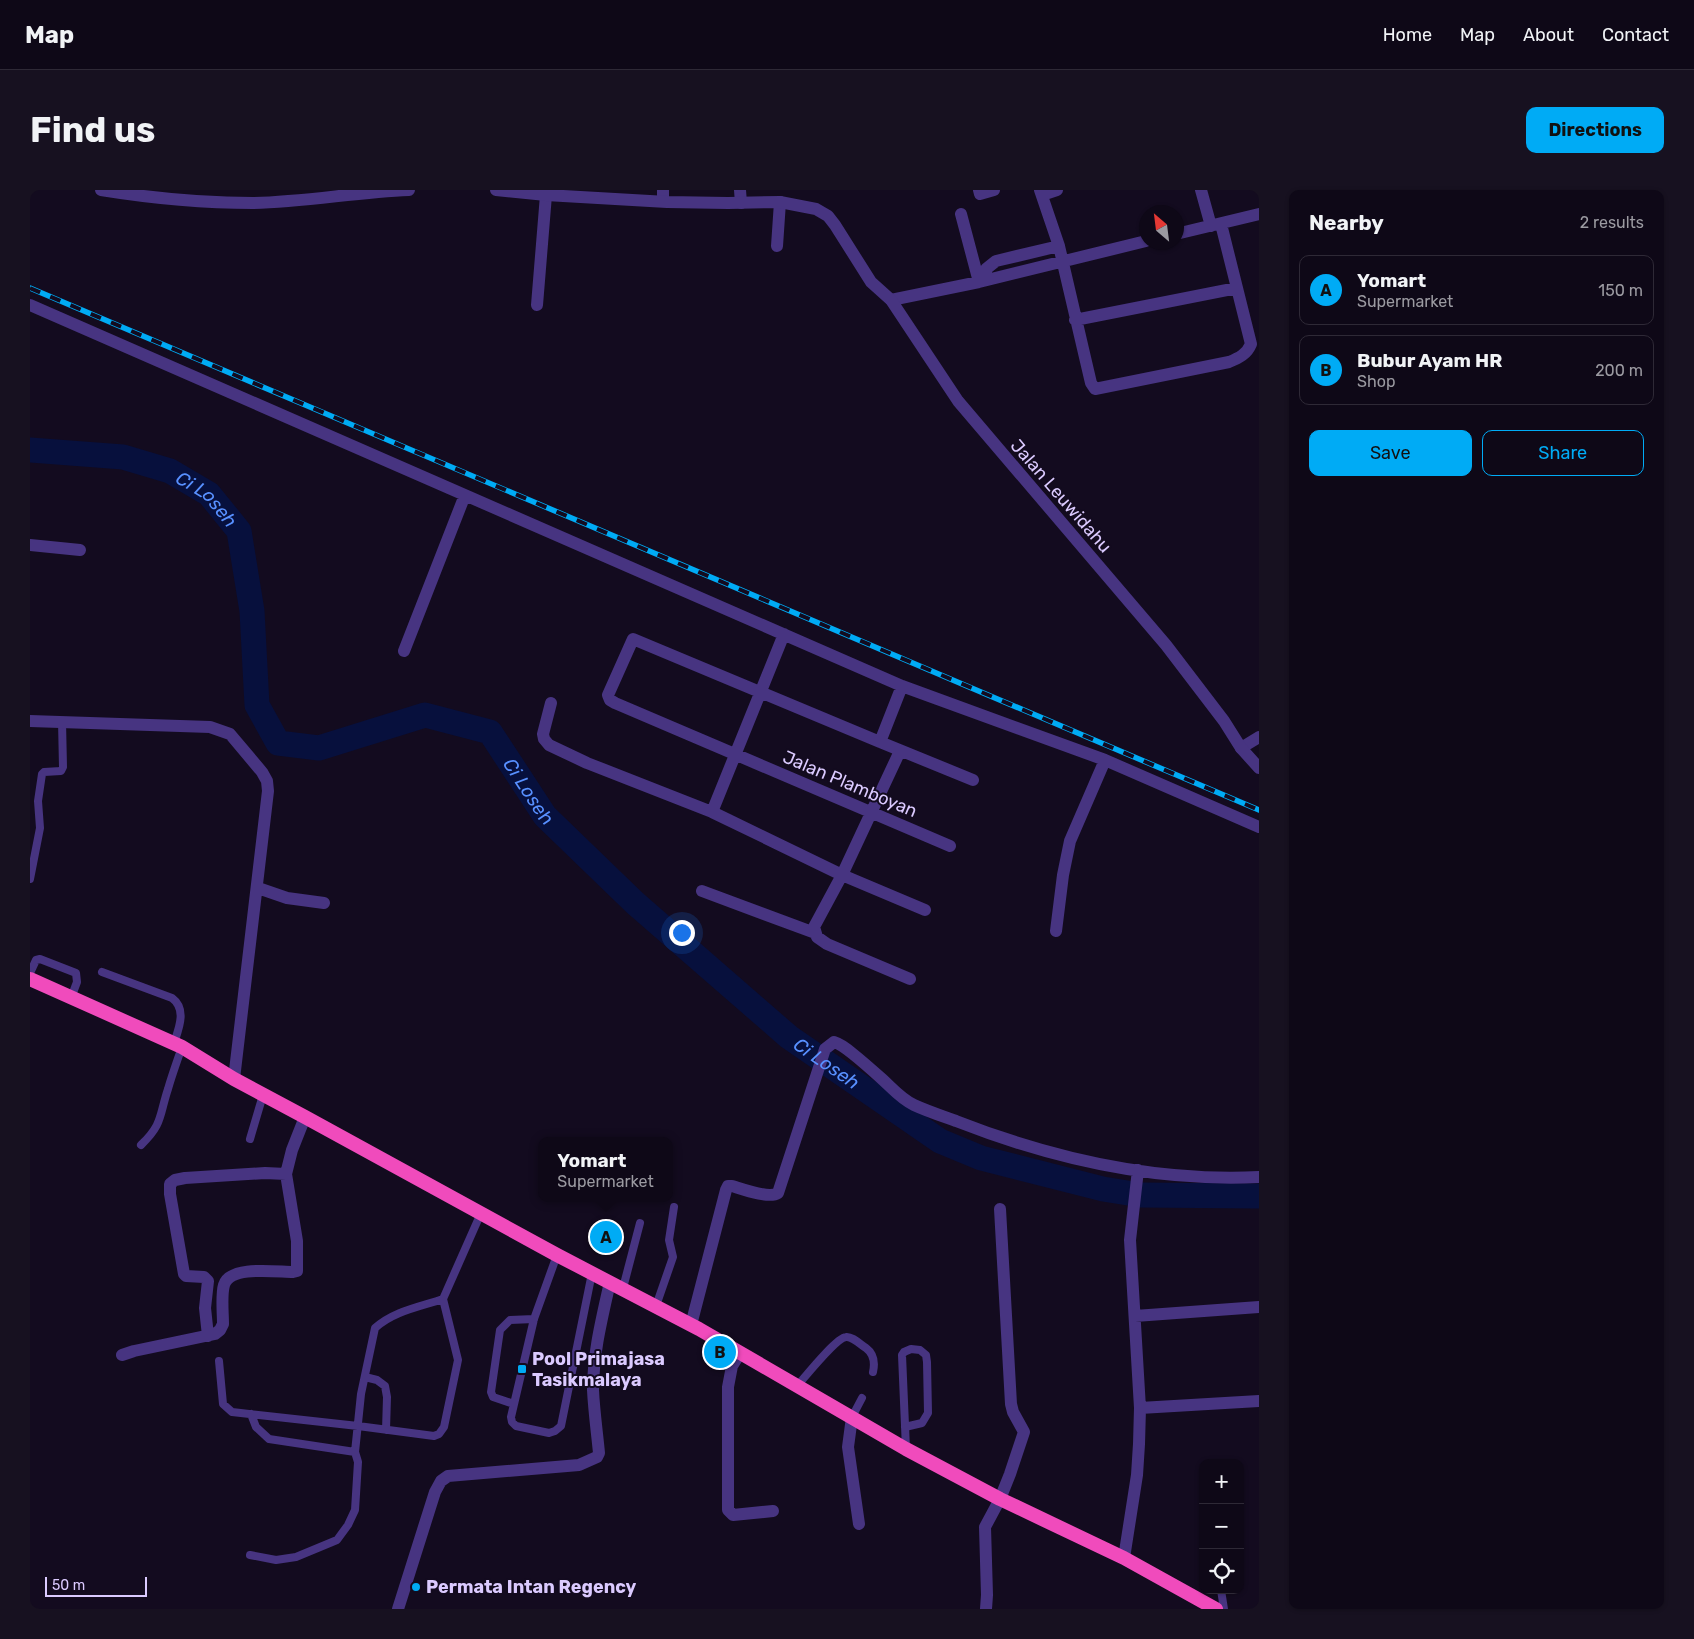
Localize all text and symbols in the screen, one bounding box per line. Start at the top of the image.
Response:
text: Map [25,21,74,49]
text: Home [1383,24,1432,46]
text: Map [1460,24,1495,46]
text: About [1523,24,1574,46]
text: Contact [1602,24,1669,46]
button: Directions [1526,107,1664,153]
text: Find us [30,109,155,151]
north arrow [1139,205,1184,250]
text: Nearby [1309,210,1384,235]
text: 2 results [1580,213,1644,232]
text: Yomart [1357,269,1426,292]
text: A [1320,281,1332,300]
text: 150 m [1598,281,1643,300]
text: Supermarket [1357,292,1453,311]
text: Bubur Ayam HR [1357,349,1502,372]
text: B [1320,361,1332,380]
text: 200 m [1595,361,1643,380]
text: Shop [1357,372,1395,391]
button: Save [1309,430,1472,476]
button: Share [1482,430,1644,476]
street label: Jalan Leuwidahu [1006,435,1116,557]
water label: Ci Loseh [172,466,242,532]
street label: Jalan Plamboyan [779,746,921,822]
water label: Ci Loseh [499,753,559,830]
your location [669,920,695,946]
water label: Ci Loseh [789,1032,864,1094]
popup [538,1137,673,1202]
text: Yomart [557,1149,626,1172]
text: Supermarket [557,1172,654,1191]
pin: A [590,1218,622,1256]
pin: B [704,1333,736,1371]
place label: Pool Primajasa Tasikmalaya [532,1348,665,1391]
marker: Pool Primajasa Tasikmalaya [516,1363,528,1375]
map controls [1199,1459,1244,1594]
button: + [1199,1459,1244,1504]
button: − [1199,1504,1244,1549]
button: locate [1199,1549,1244,1594]
scale bar [45,1574,148,1597]
place label: Permata Intan Regency [426,1576,637,1598]
text: 50 m [52,1577,85,1594]
marker: Permata Intan Regency [410,1581,422,1593]

